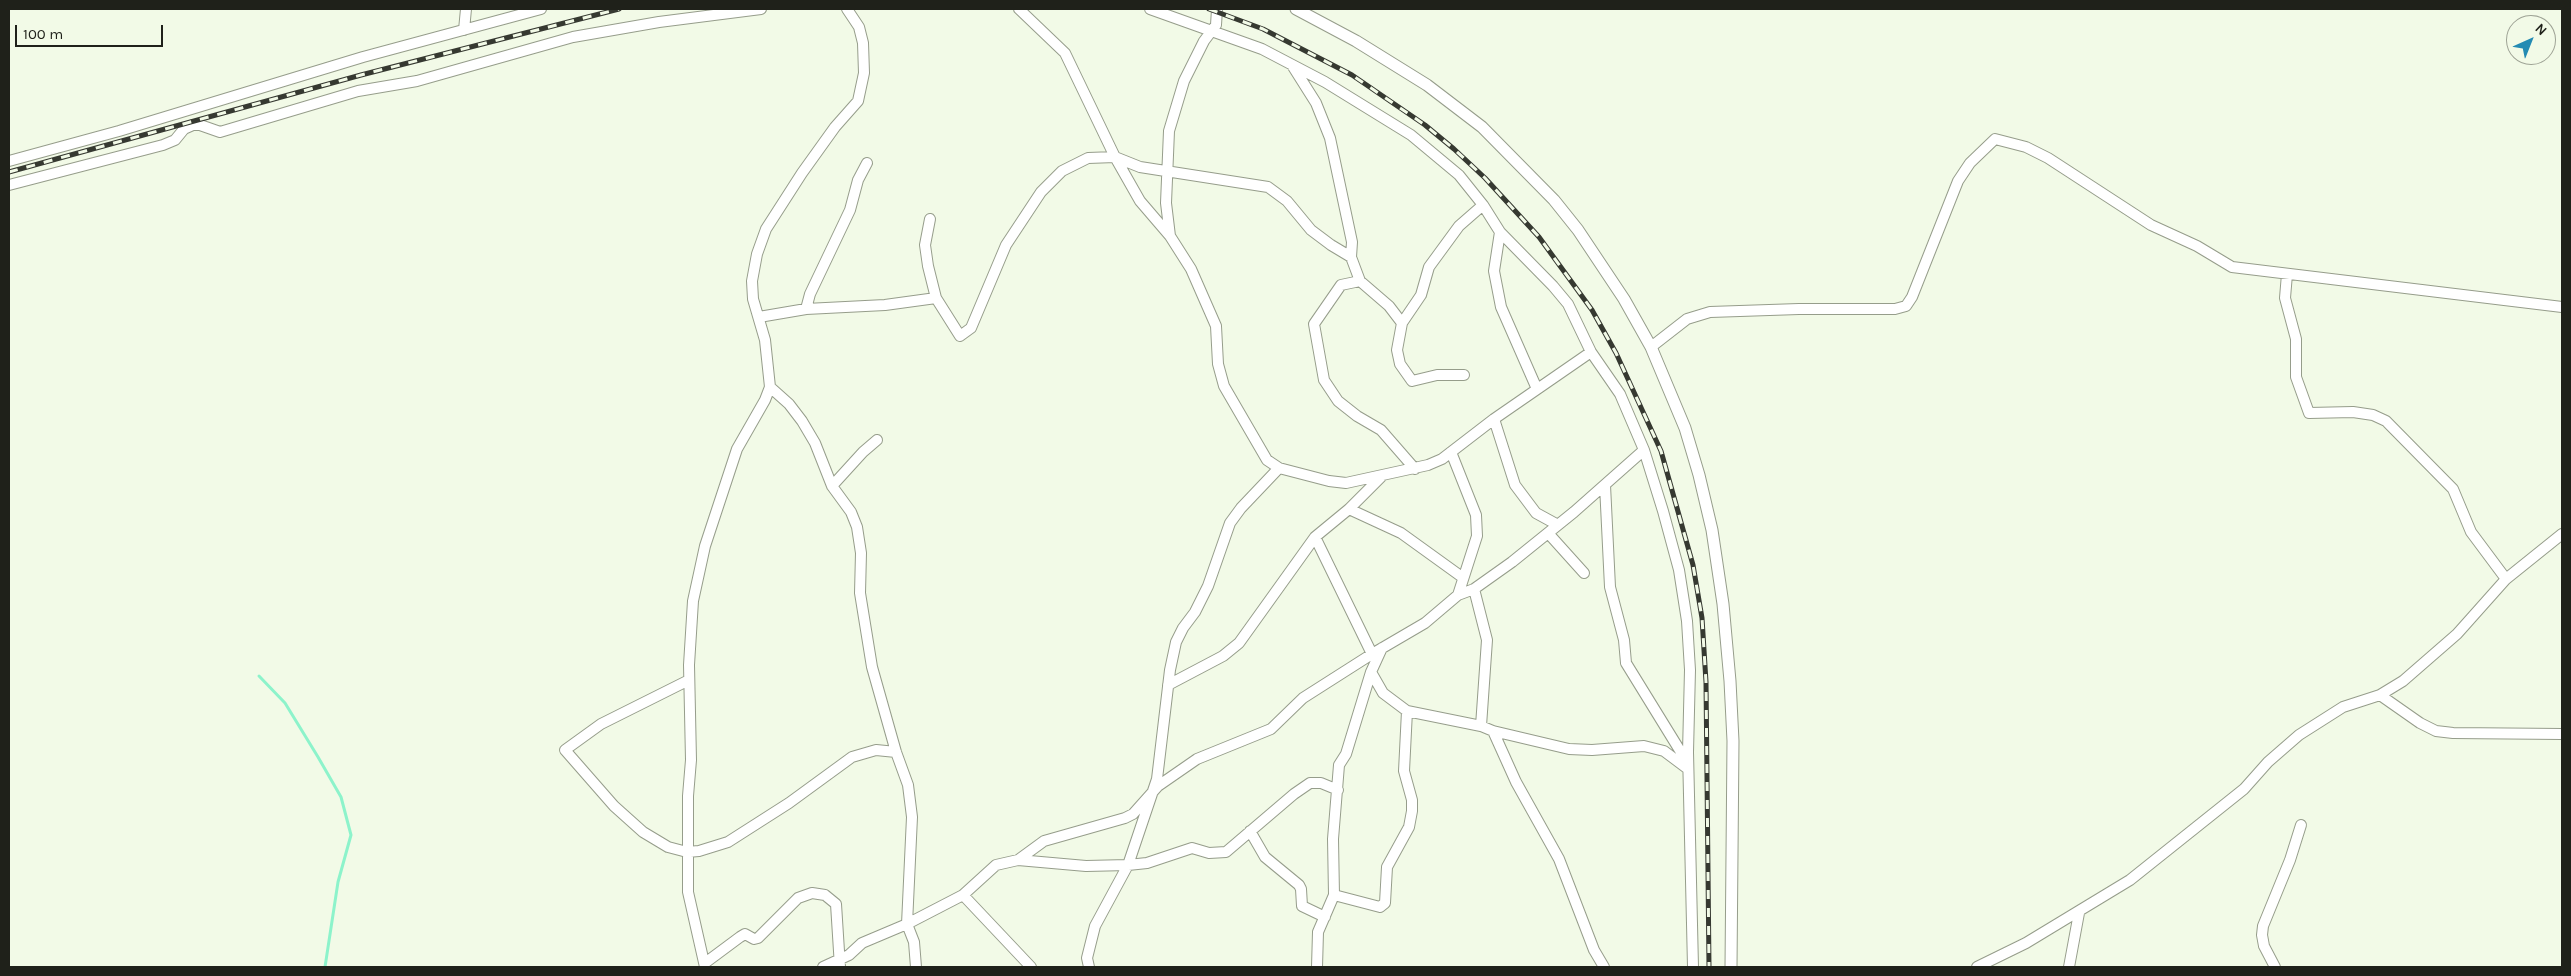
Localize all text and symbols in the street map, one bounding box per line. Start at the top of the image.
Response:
scale bar [18,15,165,47]
north arrow [2506,15,2556,65]
text: N [2532,20,2551,39]
text: 100 m [23,25,63,43]

